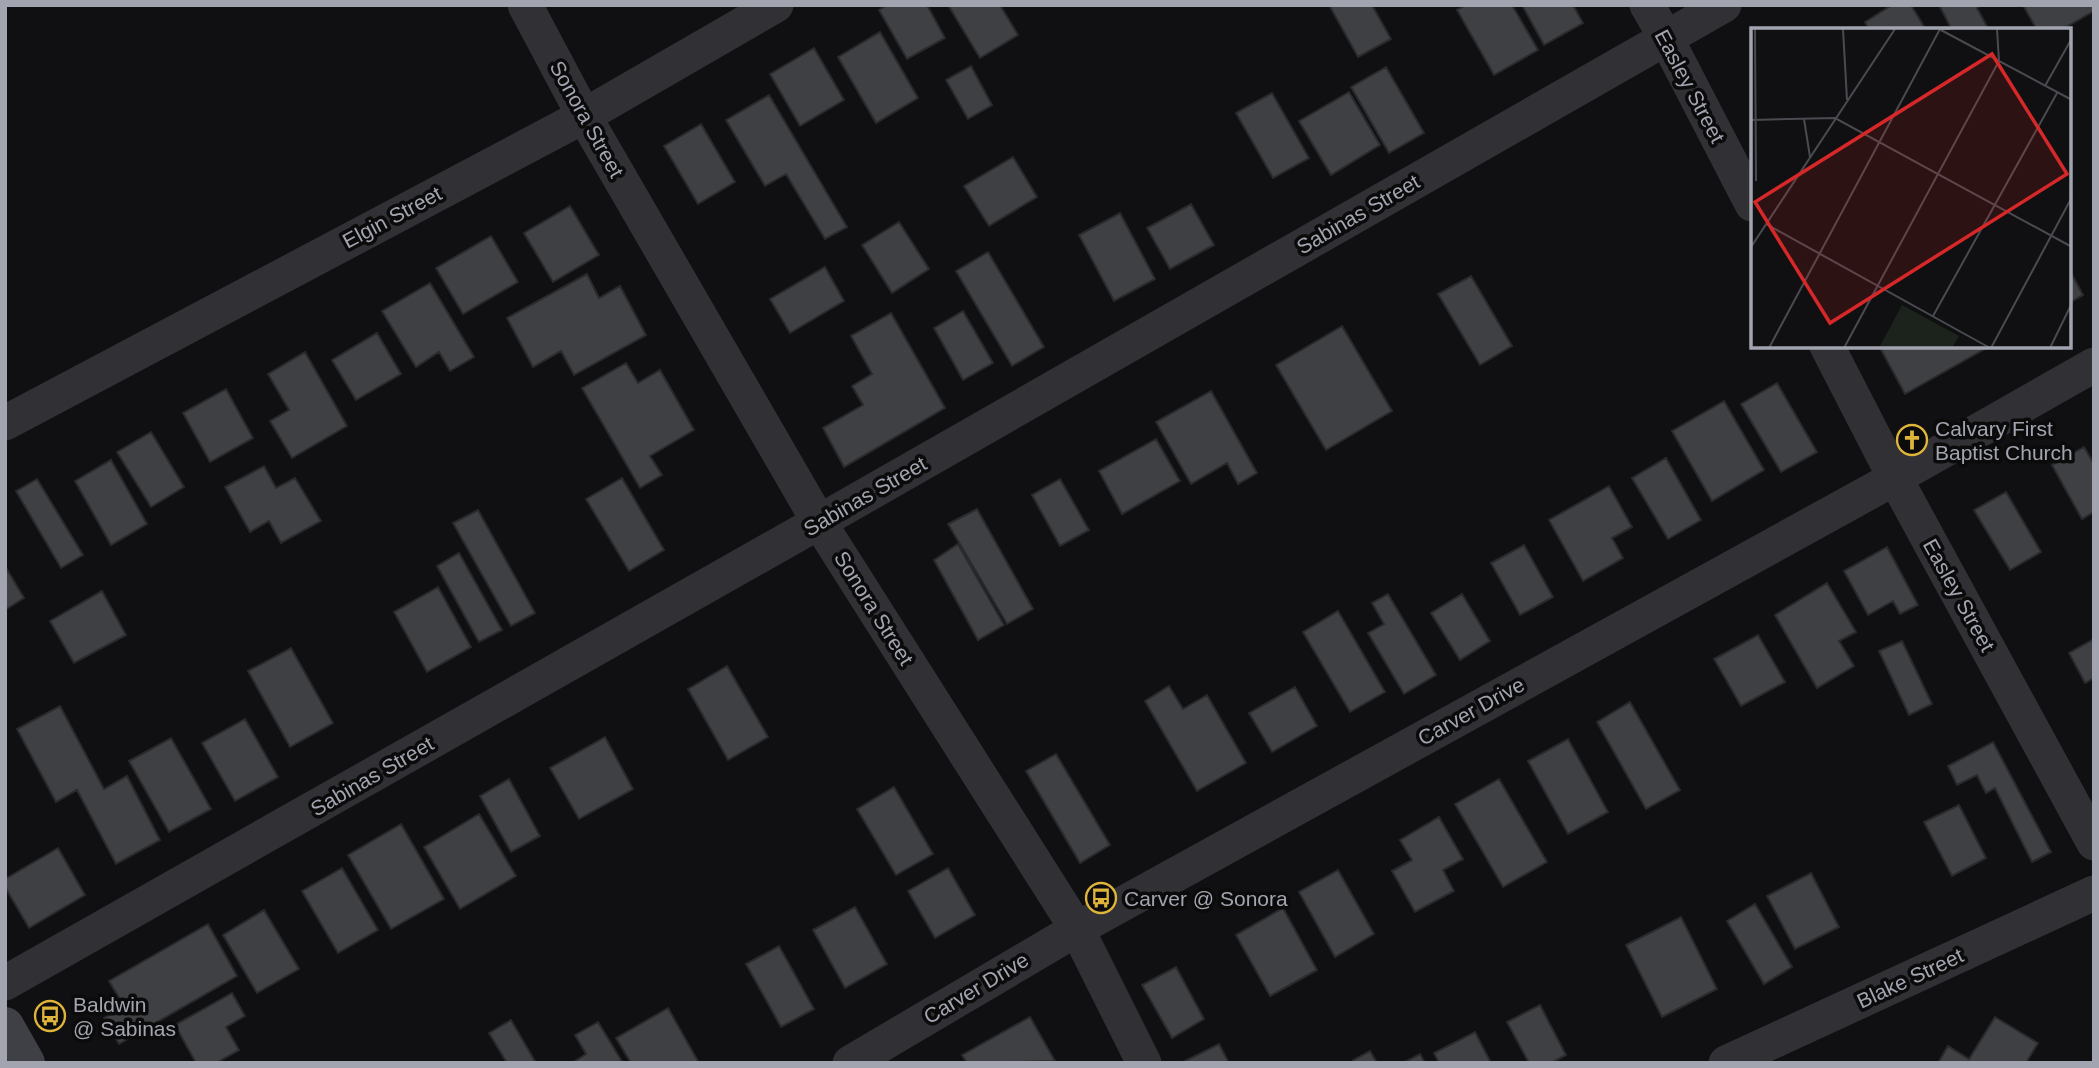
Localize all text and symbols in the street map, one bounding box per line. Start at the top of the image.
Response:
street label: Easley Street [1651,25,1730,147]
inset map [1751,28,2071,348]
street label: Sonora Street [546,57,629,181]
street label: Sabinas Street [1293,170,1424,258]
street label: Elgin Street [339,181,445,253]
place label: Calvary First Baptist Church [1935,417,2073,464]
church icon: Calvary First Baptist Church [1895,423,1929,457]
street label: Sabinas Street [800,452,931,540]
street label: Easley Street [1919,535,1999,655]
street label: Sonora Street [830,547,918,669]
street label: Carver Drive [1414,672,1528,750]
street label: Sabinas Street [307,732,438,820]
bus stop icon: Carver @ Sonora [1084,881,1118,915]
place label: Carver @ Sonora [1124,887,1288,910]
street label: Blake Street [1853,943,1967,1013]
street label: Carver Drive [920,948,1032,1028]
place label: Baldwin @ Sabinas [73,993,176,1040]
bus stop icon: Baldwin @ Sabinas [33,999,67,1033]

